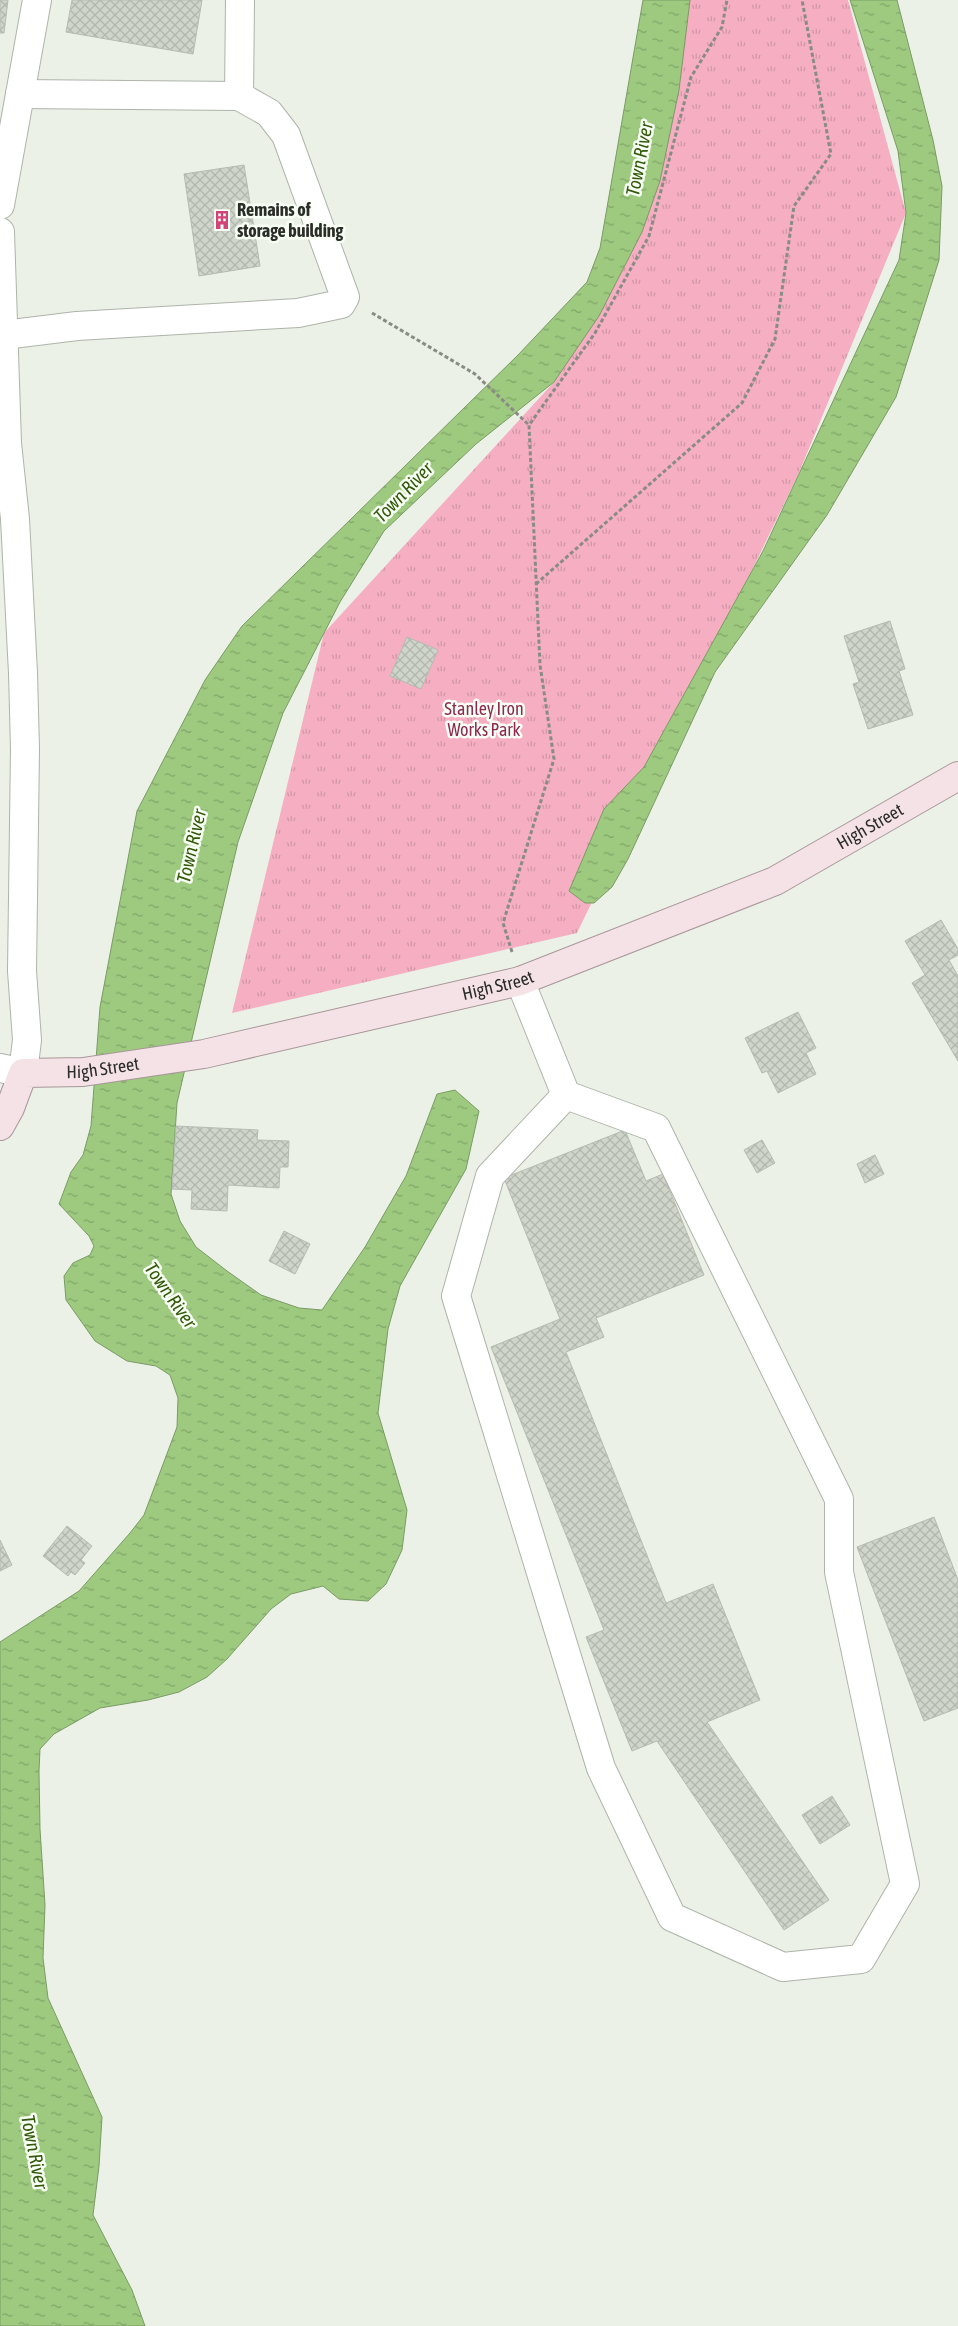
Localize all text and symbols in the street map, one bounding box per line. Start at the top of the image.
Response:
water label: Town River [621,119,657,198]
place label: Remains of storage building [237,199,344,241]
building icon: Remains of storage building [211,209,233,231]
water label: Town River [369,456,438,527]
park label: Stanley Iron Works Park [444,698,524,740]
street label: High Street [833,799,907,853]
water label: Town River [172,806,210,885]
street label: High Street [460,966,537,1004]
street label: High Street [66,1053,140,1082]
water label: Town River [141,1258,202,1333]
water label: Town River [17,2113,53,2192]

